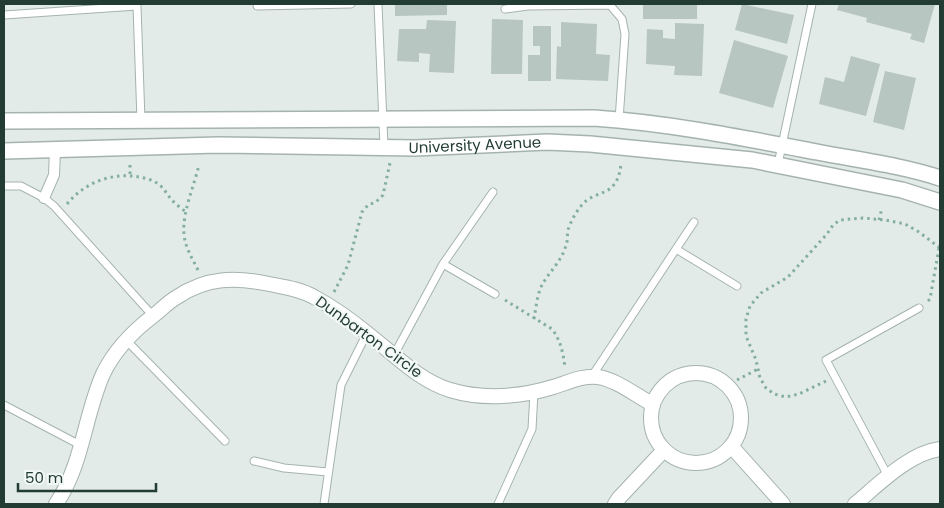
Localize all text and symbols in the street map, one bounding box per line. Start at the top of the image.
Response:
street label: University Avenue [408,131,542,158]
street label: Dunbarton Circle [312,291,427,383]
scale bar [18,460,155,492]
text: 50 m [25,467,63,488]

